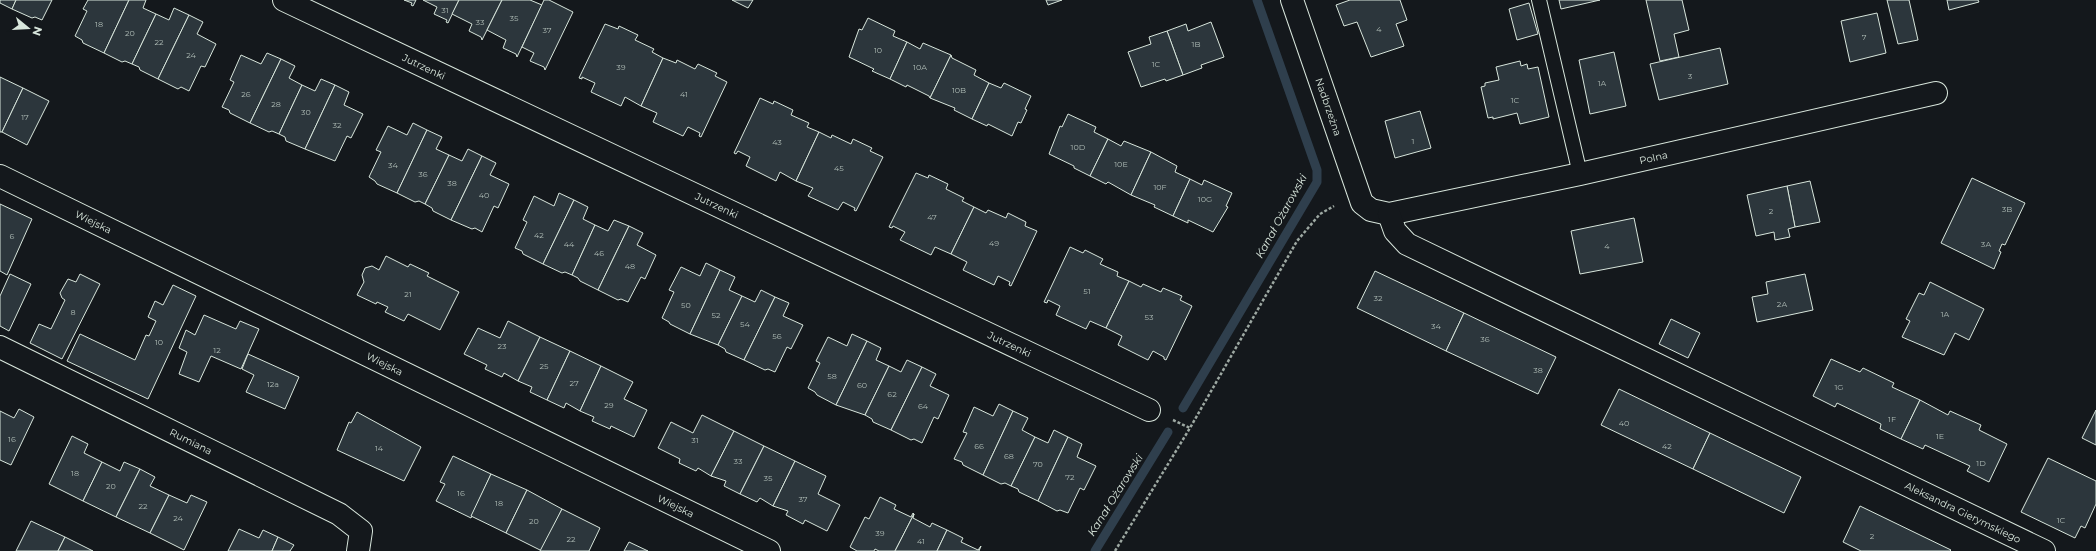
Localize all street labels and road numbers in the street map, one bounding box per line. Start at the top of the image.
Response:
street label: Jutrzenki [399,50,448,82]
street label: Nadbrzeżna [1313,76,1345,138]
street label: Polna [1638,148,1669,167]
street label: Jutrzenki [692,189,741,221]
street label: Wiejska [73,207,114,236]
street label: Jutrzenki [985,328,1033,360]
street label: Wiejska [364,349,405,378]
street label: Rumiana [168,425,215,457]
street label: Aleksandra Gierymskiego [1903,478,2023,546]
street label: Wiejska [656,491,696,520]

